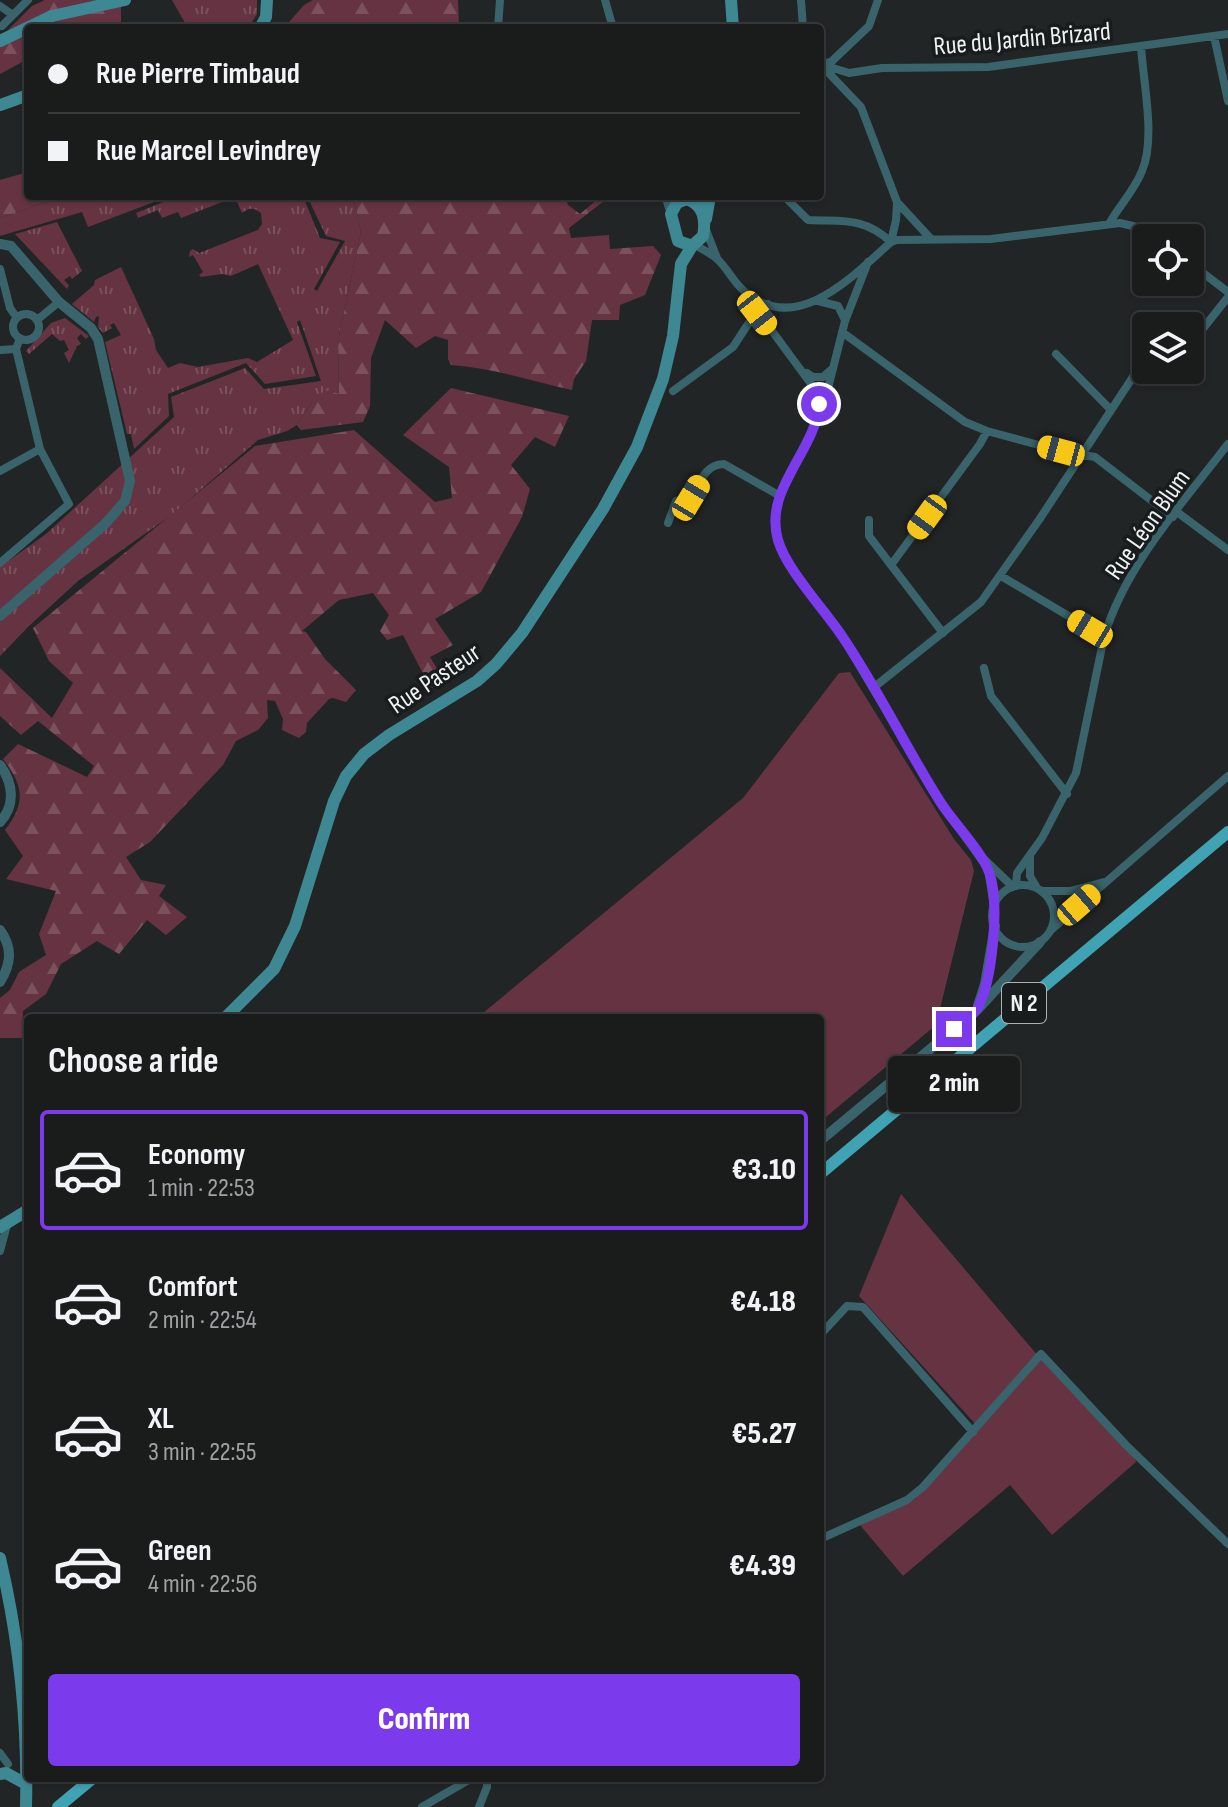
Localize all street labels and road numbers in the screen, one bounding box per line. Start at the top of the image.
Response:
street label: Rue du Jardin Brizard [932,16,1112,63]
street label: Rue Léon Blum [1099,464,1197,586]
street label: Rue Pasteur [383,637,487,721]
road number: N 2 [1002,983,1046,1023]

